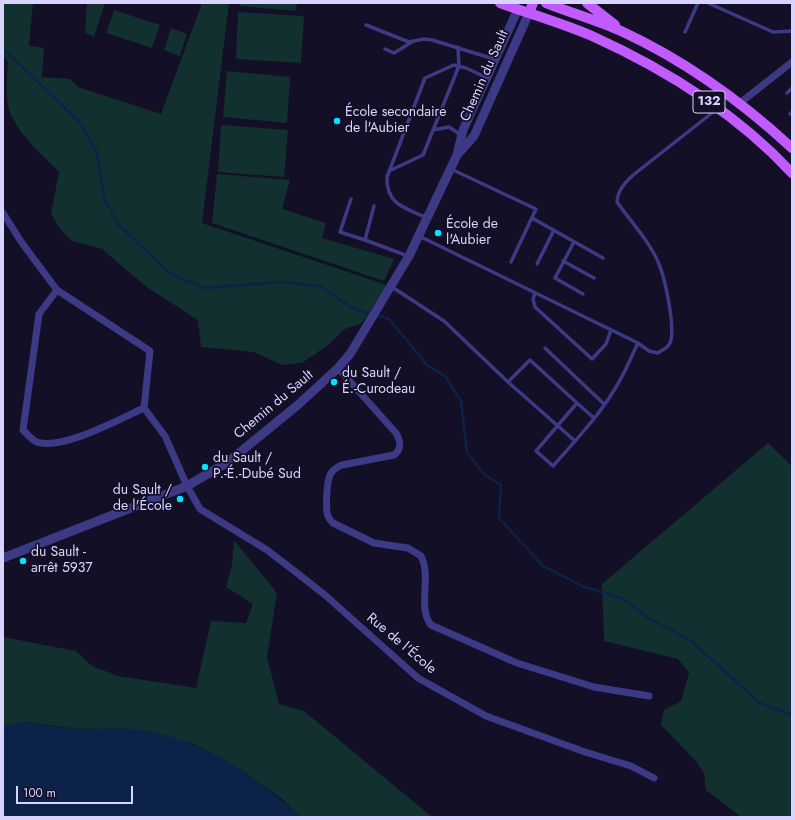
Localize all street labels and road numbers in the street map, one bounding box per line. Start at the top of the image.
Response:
street label: Chemin du Sault [457,28,513,124]
road number: 132 [693,91,725,113]
street label: Chemin du Sault [231,367,317,443]
street label: Rue de l'École [363,610,439,678]

